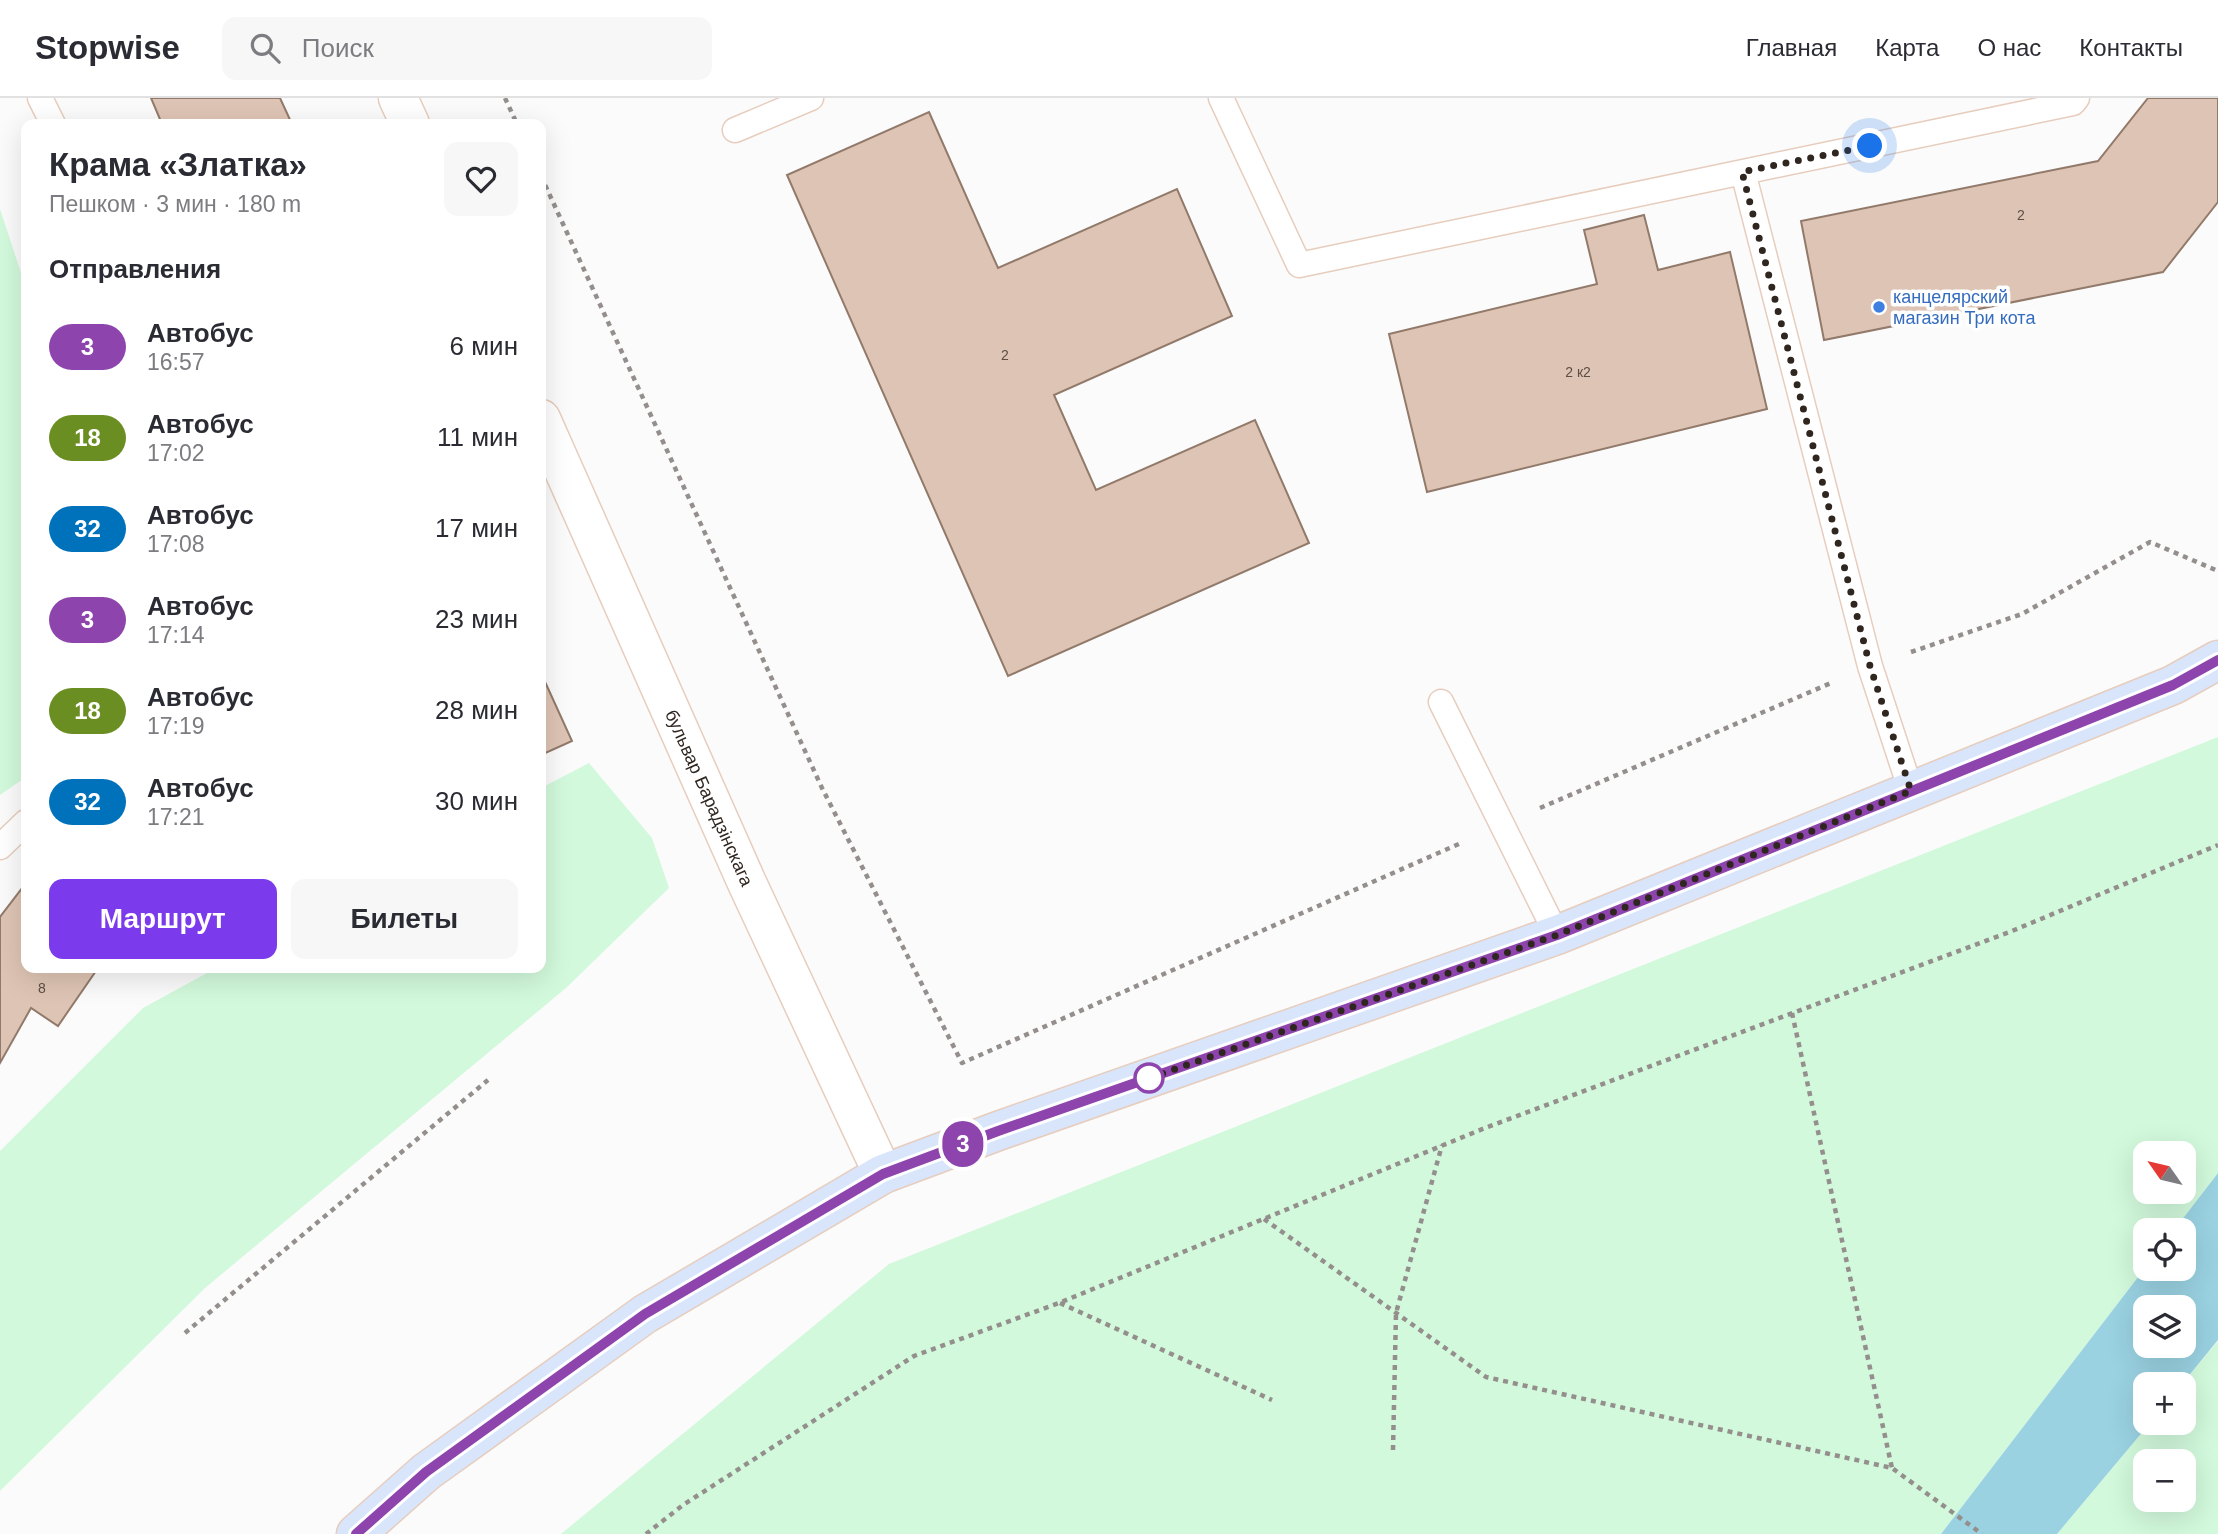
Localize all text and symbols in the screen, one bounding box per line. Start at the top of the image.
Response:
search box [222,17,712,80]
text: Stopwise [35,29,180,66]
icon: search [246,29,284,67]
text: Поиск [302,33,374,63]
text: Главная [1746,34,1837,61]
text: Карта [1875,34,1939,61]
text: О нас [1977,34,2041,61]
text: Контакты [2079,34,2183,61]
your location [1852,128,1887,163]
button: heart [444,142,518,216]
text: Крама «Златка» [49,146,307,183]
text: Пешком · 3 мин · 180 m [49,191,301,217]
house number: 2 [2017,207,2025,223]
text: Отправления [49,254,221,284]
place label: канцелярский магазин Три кота [1893,287,2036,328]
marker: канцелярский магазин Три кота [1871,299,1887,315]
text: Автобус [147,318,254,348]
text: 6 мин [450,331,518,361]
text: 3 [81,333,94,360]
house number: 2 [1001,347,1009,363]
text: 16:57 [147,349,205,375]
house number: 2 к2 [1565,364,1591,380]
text: Автобус [147,409,254,439]
text: 11 мин [437,422,518,452]
text: 18 [74,424,101,451]
text: 17:02 [147,440,205,466]
text: Автобус [147,500,254,530]
text: 17 мин [435,513,518,543]
text: 32 [74,515,101,542]
text: 17:08 [147,531,205,557]
text: Автобус [147,591,254,621]
text: 23 мин [435,604,518,634]
text: 3 [81,606,94,633]
text: 17:14 [147,622,205,648]
text: Автобус [147,682,254,712]
text: 28 мин [435,695,518,725]
text: 18 [74,697,101,724]
street label: бульвар Барадзінскага [661,707,757,890]
text: 17:19 [147,713,205,739]
text: Автобус [147,773,254,803]
text: 30 мин [435,786,518,816]
text: 32 [74,788,101,815]
text: 17:21 [147,804,205,830]
button: Маршрут [49,879,277,959]
button: Билеты [291,879,518,959]
house number: 8 [38,980,46,996]
unlabelled marker [1134,1063,1164,1093]
line badge: 3 [940,1121,986,1167]
text: 3 [956,1130,970,1157]
north arrow [2133,1141,2196,1204]
map controls [2133,1141,2196,1512]
button: locate [2133,1218,2196,1281]
button: layers [2133,1295,2196,1358]
button: + [2133,1372,2196,1435]
button: − [2133,1449,2196,1512]

